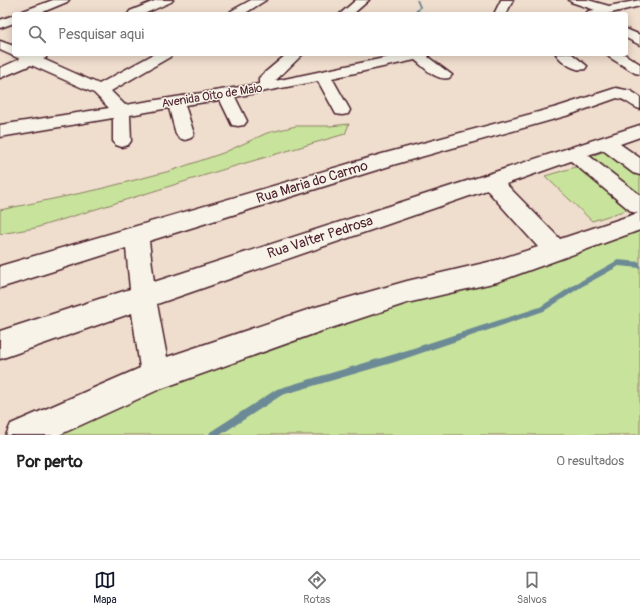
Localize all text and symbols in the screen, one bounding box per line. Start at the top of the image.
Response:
search box [12,12,628,56]
icon: search [26,23,48,45]
text: Pesquisar aqui [58,25,144,44]
street label: Avenida Oito de Maio [160,81,264,111]
street label: Rua Maria do Carmo [254,157,370,207]
street label: Rua Valter Pedrosa [265,212,375,262]
text: Por perto [16,451,83,472]
text: 0 resultados [556,453,624,469]
tab: Mapa [93,569,117,606]
tab: Rotas [303,569,330,606]
tab: Salvos [517,569,547,606]

